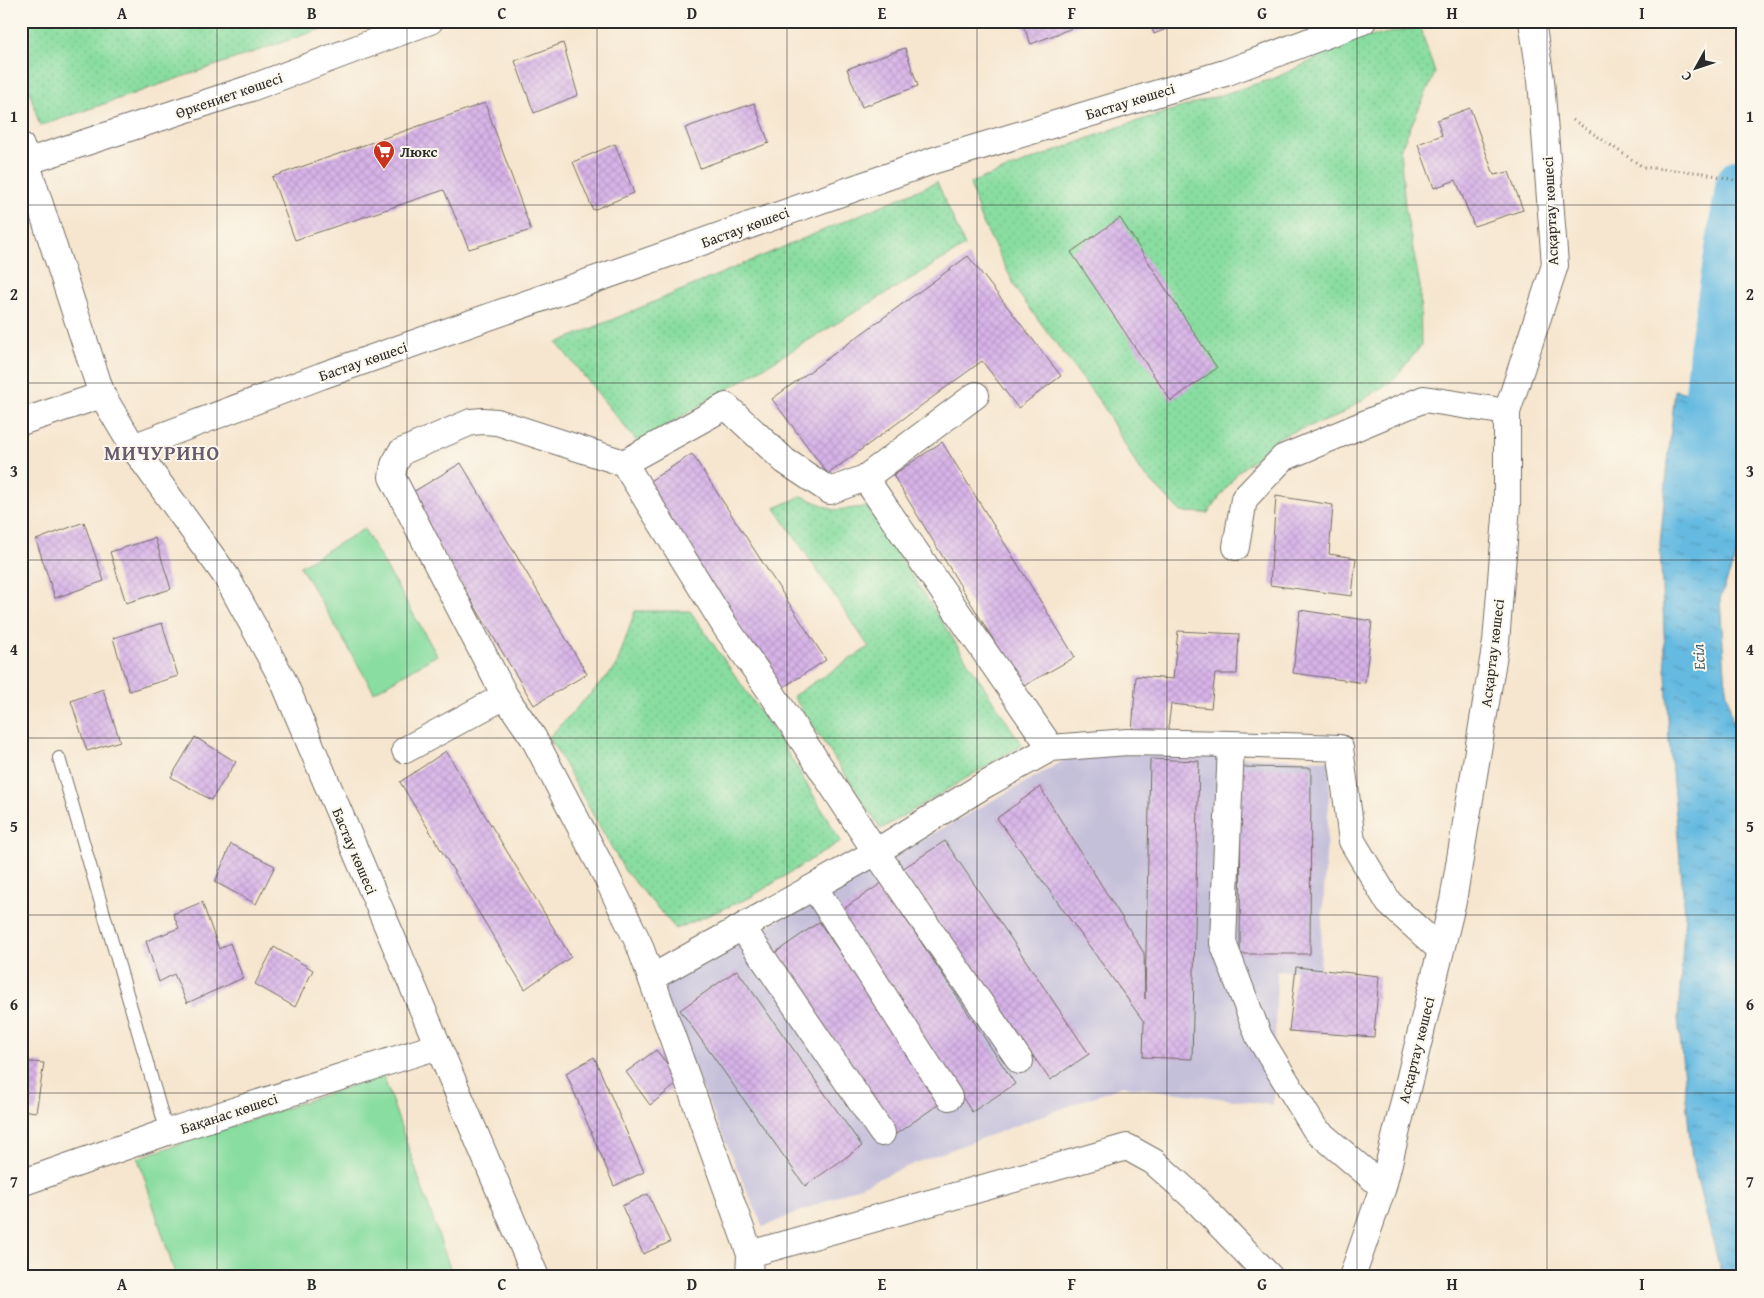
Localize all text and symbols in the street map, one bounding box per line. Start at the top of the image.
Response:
text: A [117,1,128,25]
text: B [307,1,317,25]
text: C [497,1,507,25]
text: D [687,1,697,25]
text: E [878,1,887,25]
text: F [1068,1,1076,25]
text: G [1257,1,1267,25]
text: H [1446,1,1458,25]
text: I [1639,1,1645,25]
north arrow [1672,42,1722,92]
street label: Өркениет көшесі [173,67,285,123]
text: С [1676,67,1696,86]
street label: Бастау көшесі [1083,77,1177,125]
text: 1 [10,104,18,128]
text: 1 [1746,104,1754,128]
supermarket icon: Люкс [372,139,396,170]
place label: Люкс [400,141,438,162]
street label: Асқартау көшесі [1537,156,1563,266]
street label: Бастау көшесі [698,201,792,253]
text: 2 [10,282,18,306]
text: 2 [1746,282,1754,306]
street label: Бастау көшесі [316,336,410,386]
district label: МИЧУРИНО [104,438,220,467]
text: 3 [10,459,18,483]
text: 3 [1746,459,1754,483]
street label: Асқартау көшесі [1475,598,1509,708]
text: 4 [10,637,18,661]
text: 4 [1746,637,1754,661]
water label: Есіл [1685,642,1711,672]
street label: Бастау көшесі [327,804,383,898]
text: 5 [10,814,18,838]
text: 5 [1746,814,1754,838]
text: 6 [10,992,18,1016]
text: 6 [1746,992,1754,1016]
street label: Асқартау көшесі [1393,995,1439,1105]
street label: Бақанас көшесі [178,1087,280,1139]
text: 7 [10,1169,18,1193]
text: 7 [1746,1169,1754,1193]
text: A [117,1272,128,1296]
text: B [307,1272,317,1296]
text: C [497,1272,507,1296]
text: D [687,1272,697,1296]
text: E [878,1272,887,1296]
text: F [1068,1272,1076,1296]
text: G [1257,1272,1267,1296]
text: H [1446,1272,1458,1296]
text: I [1639,1272,1645,1296]

